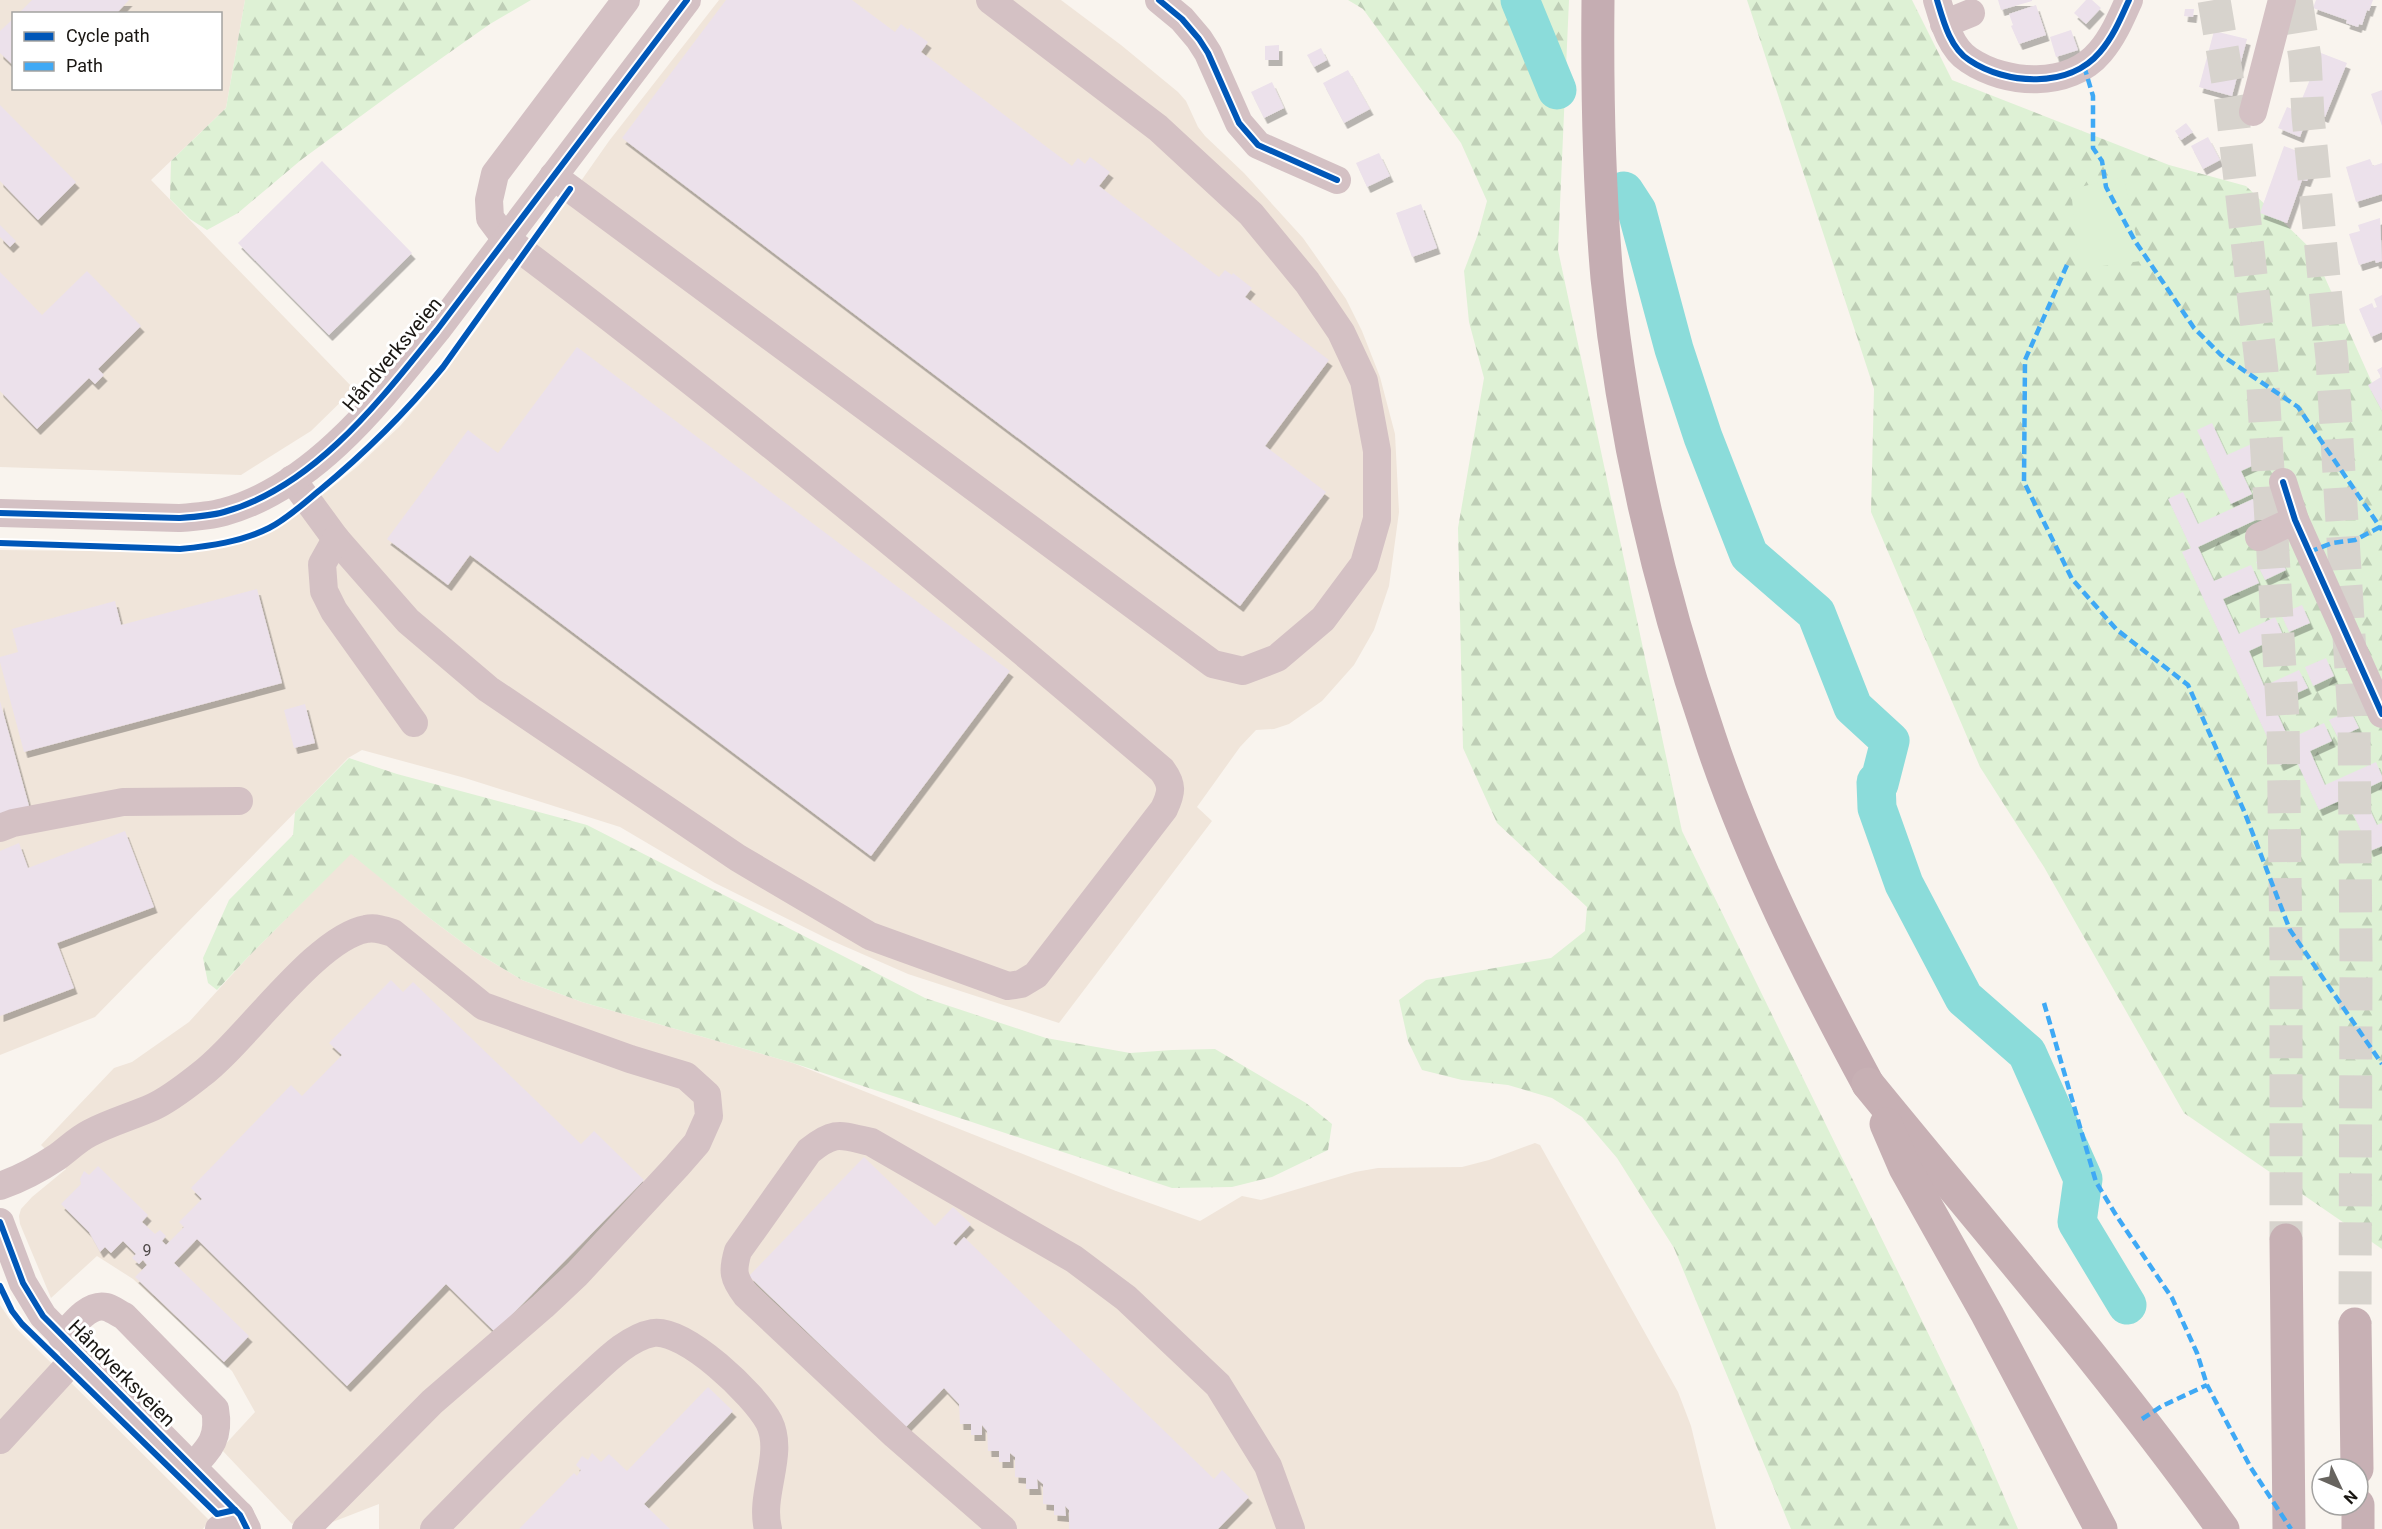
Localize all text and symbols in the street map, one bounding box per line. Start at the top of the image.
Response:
legend [12,12,222,90]
text: Cycle path [66,25,150,46]
text: Path [66,55,103,76]
street label: Håndverksveien [337,292,447,416]
house number: 9 [143,1241,152,1260]
street label: Håndverksveien [63,1314,181,1432]
north arrow [2310,1457,2370,1517]
text: N [2340,1486,2361,1508]

